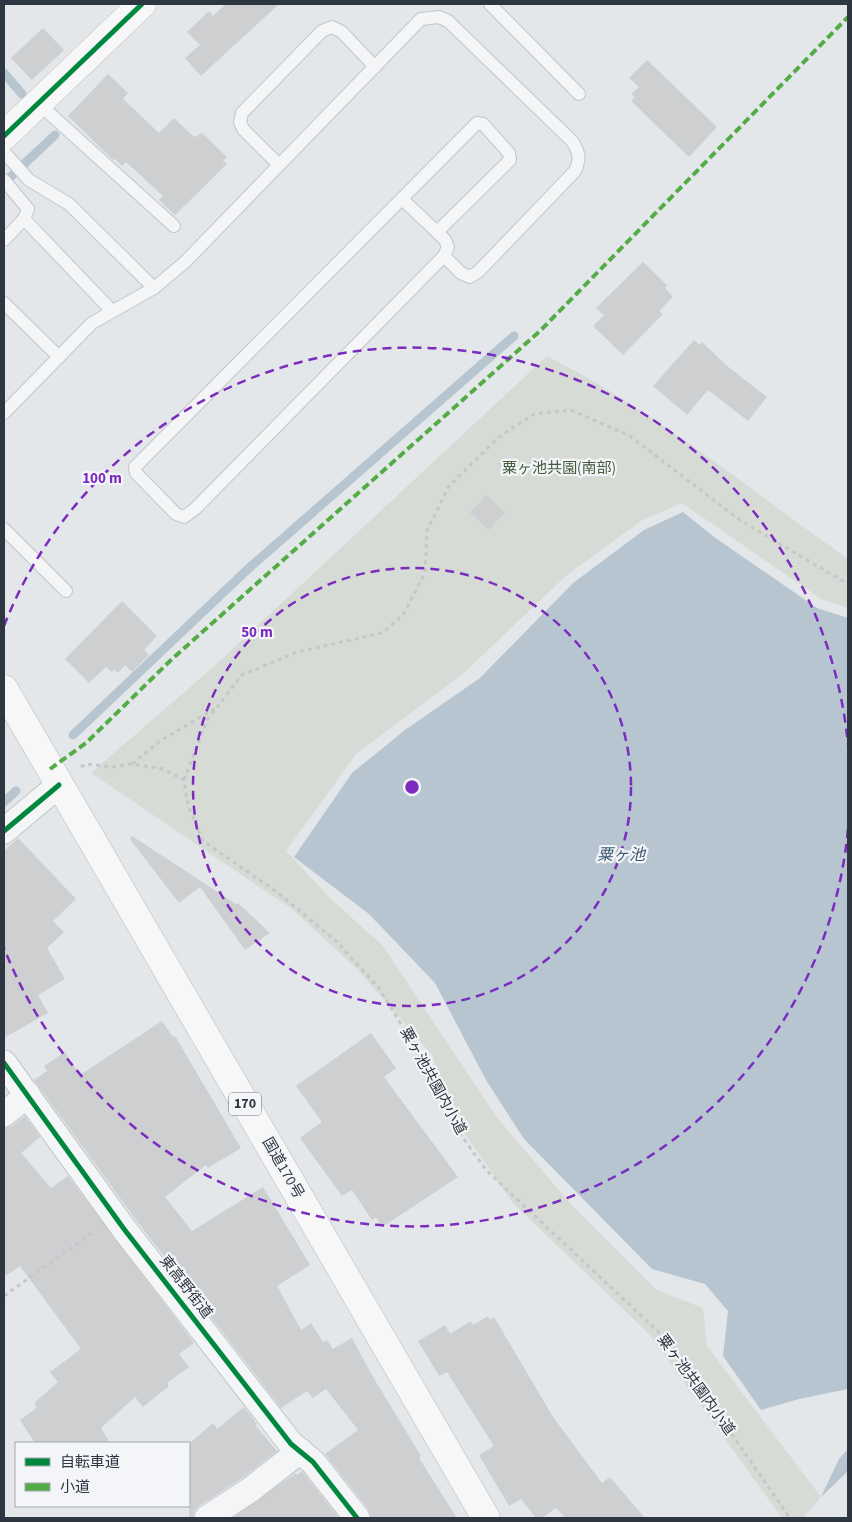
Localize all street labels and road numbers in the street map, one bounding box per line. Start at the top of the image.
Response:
street label: 粟ヶ池共園内小道 [395,1023,471,1139]
road number: 170 [229,1092,261,1116]
street label: 国道170号 [257,1134,309,1202]
street label: 東高野街道 [155,1251,217,1323]
street label: 粟ヶ池共園内小道 [652,1330,740,1440]

